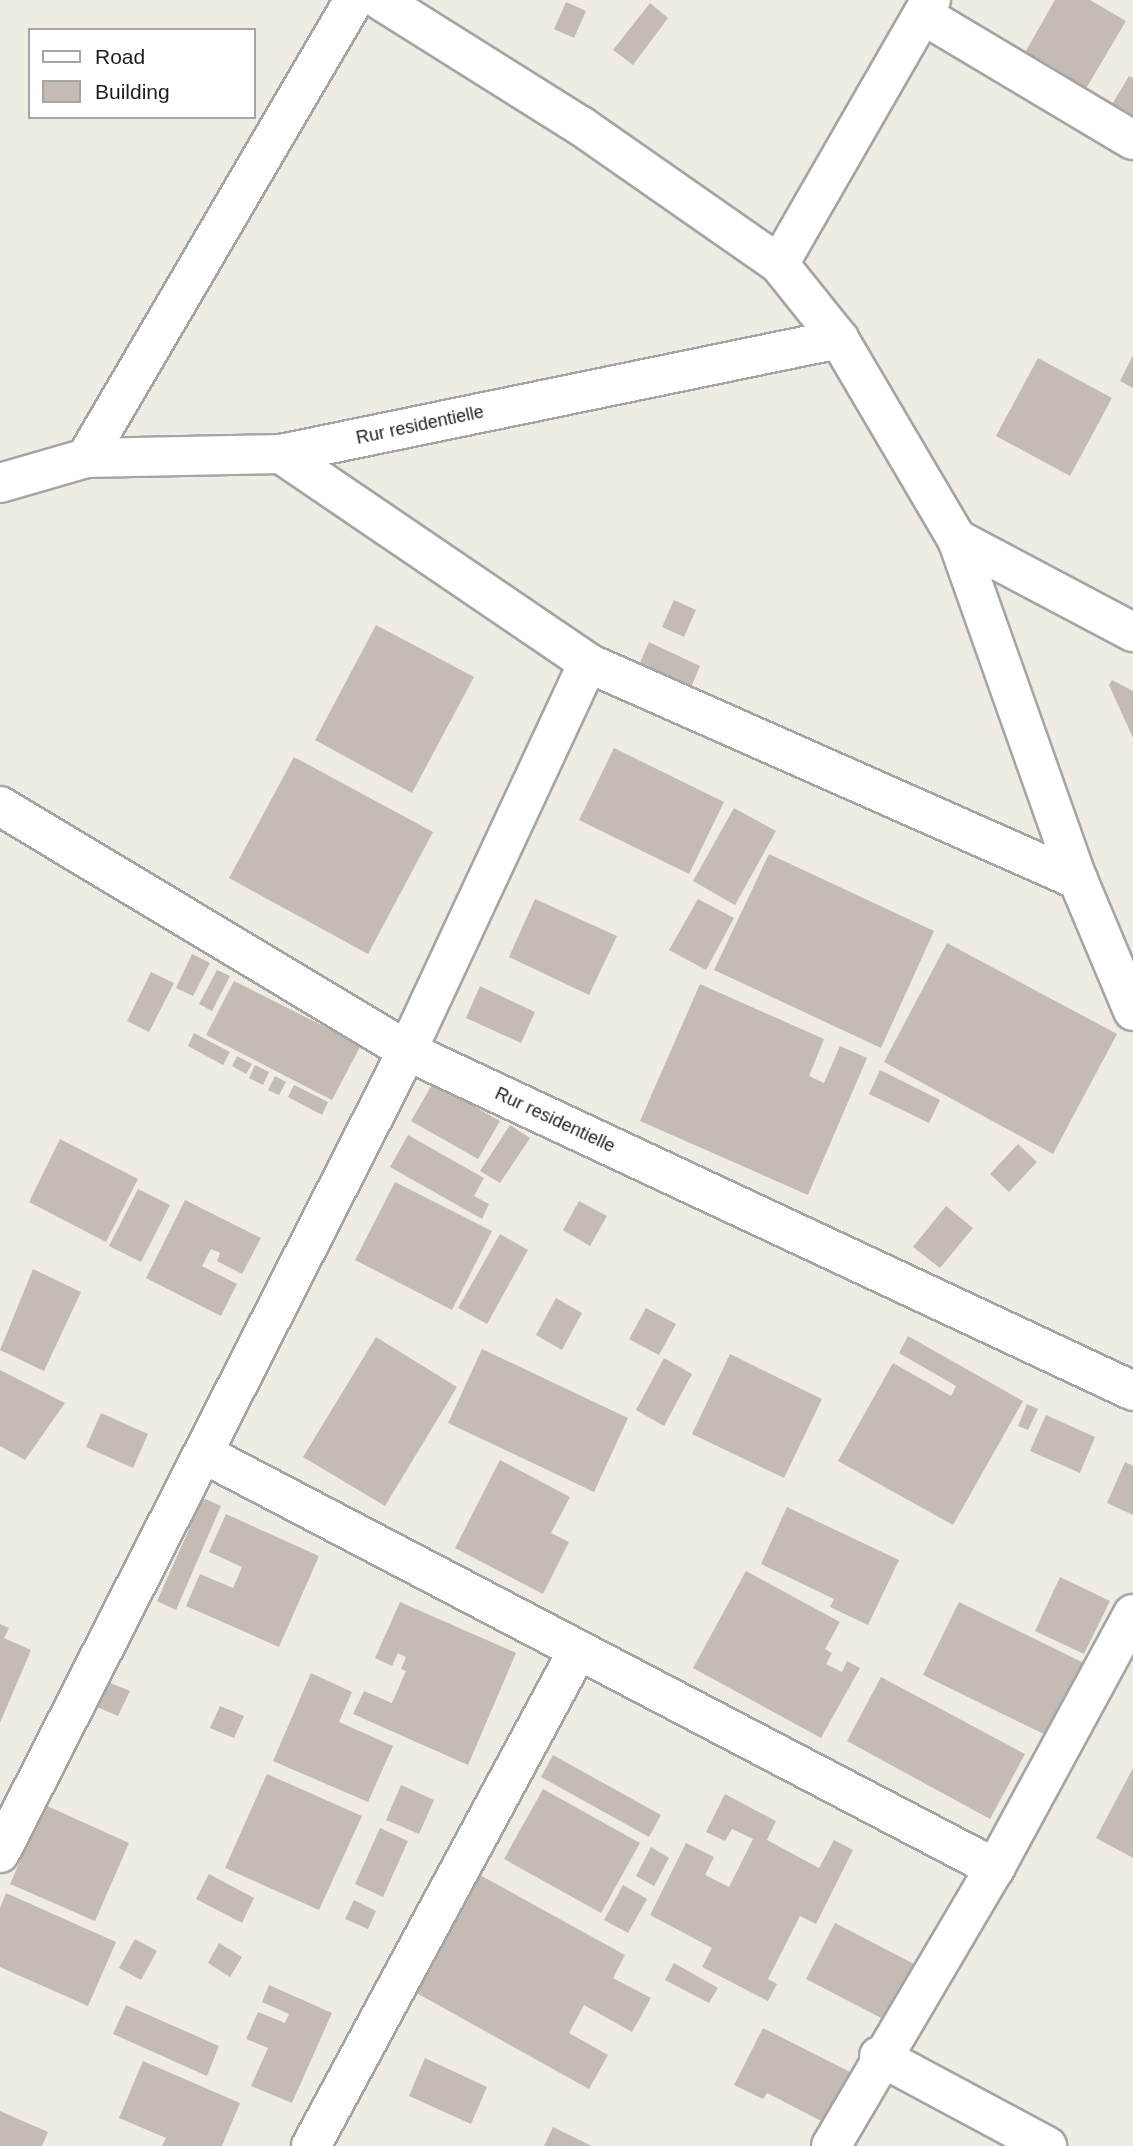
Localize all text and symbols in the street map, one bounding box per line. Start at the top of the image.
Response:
legend [28,28,256,119]
text: Road [95,45,145,68]
text: Building [95,80,170,103]
street label: Rur residentielle [354,401,486,449]
street label: Rur residentielle [491,1083,619,1157]

